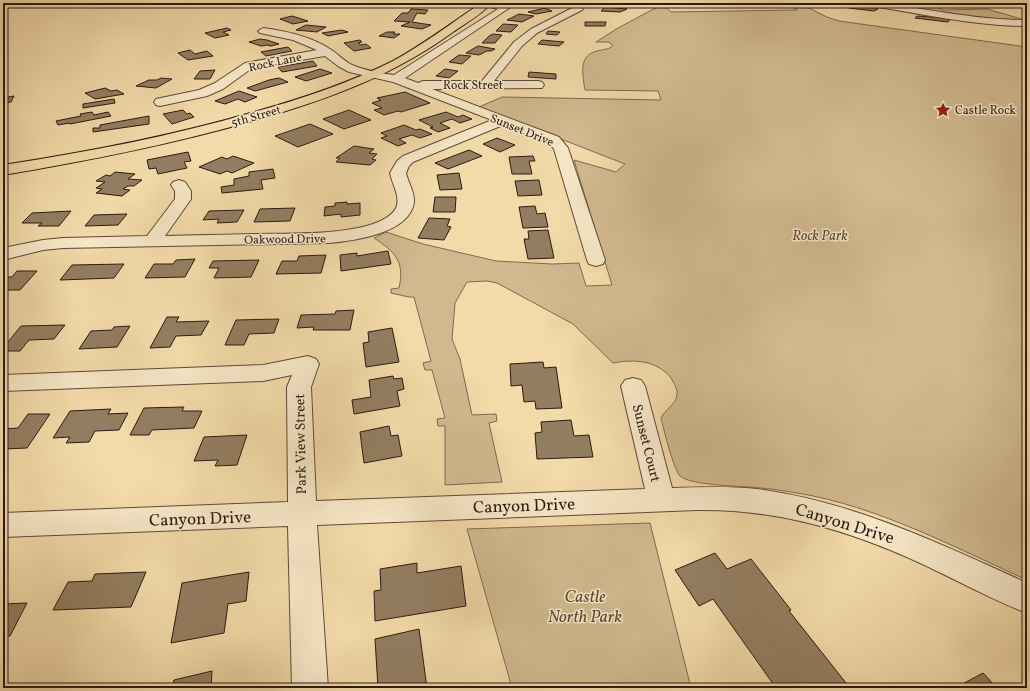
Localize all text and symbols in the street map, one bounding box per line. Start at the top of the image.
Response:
street label: Rock Lane [247,49,304,76]
street label: Rock Street [443,78,503,94]
place icon: Castle Rock [934,101,952,119]
street label: 5th Street [230,102,283,132]
place label: Castle Rock [955,103,1016,119]
street label: Sunset Drive [487,111,556,151]
park label: Rock Park [792,227,848,246]
street label: Oakwood Drive [244,231,326,249]
street label: Park View Street [291,393,312,494]
street label: Sunset Court [627,402,664,484]
street label: Canyon Drive [473,493,576,520]
street label: Canyon Drive [792,499,897,550]
street label: Canyon Drive [149,506,252,533]
park label: Castle North Park [548,586,622,629]

